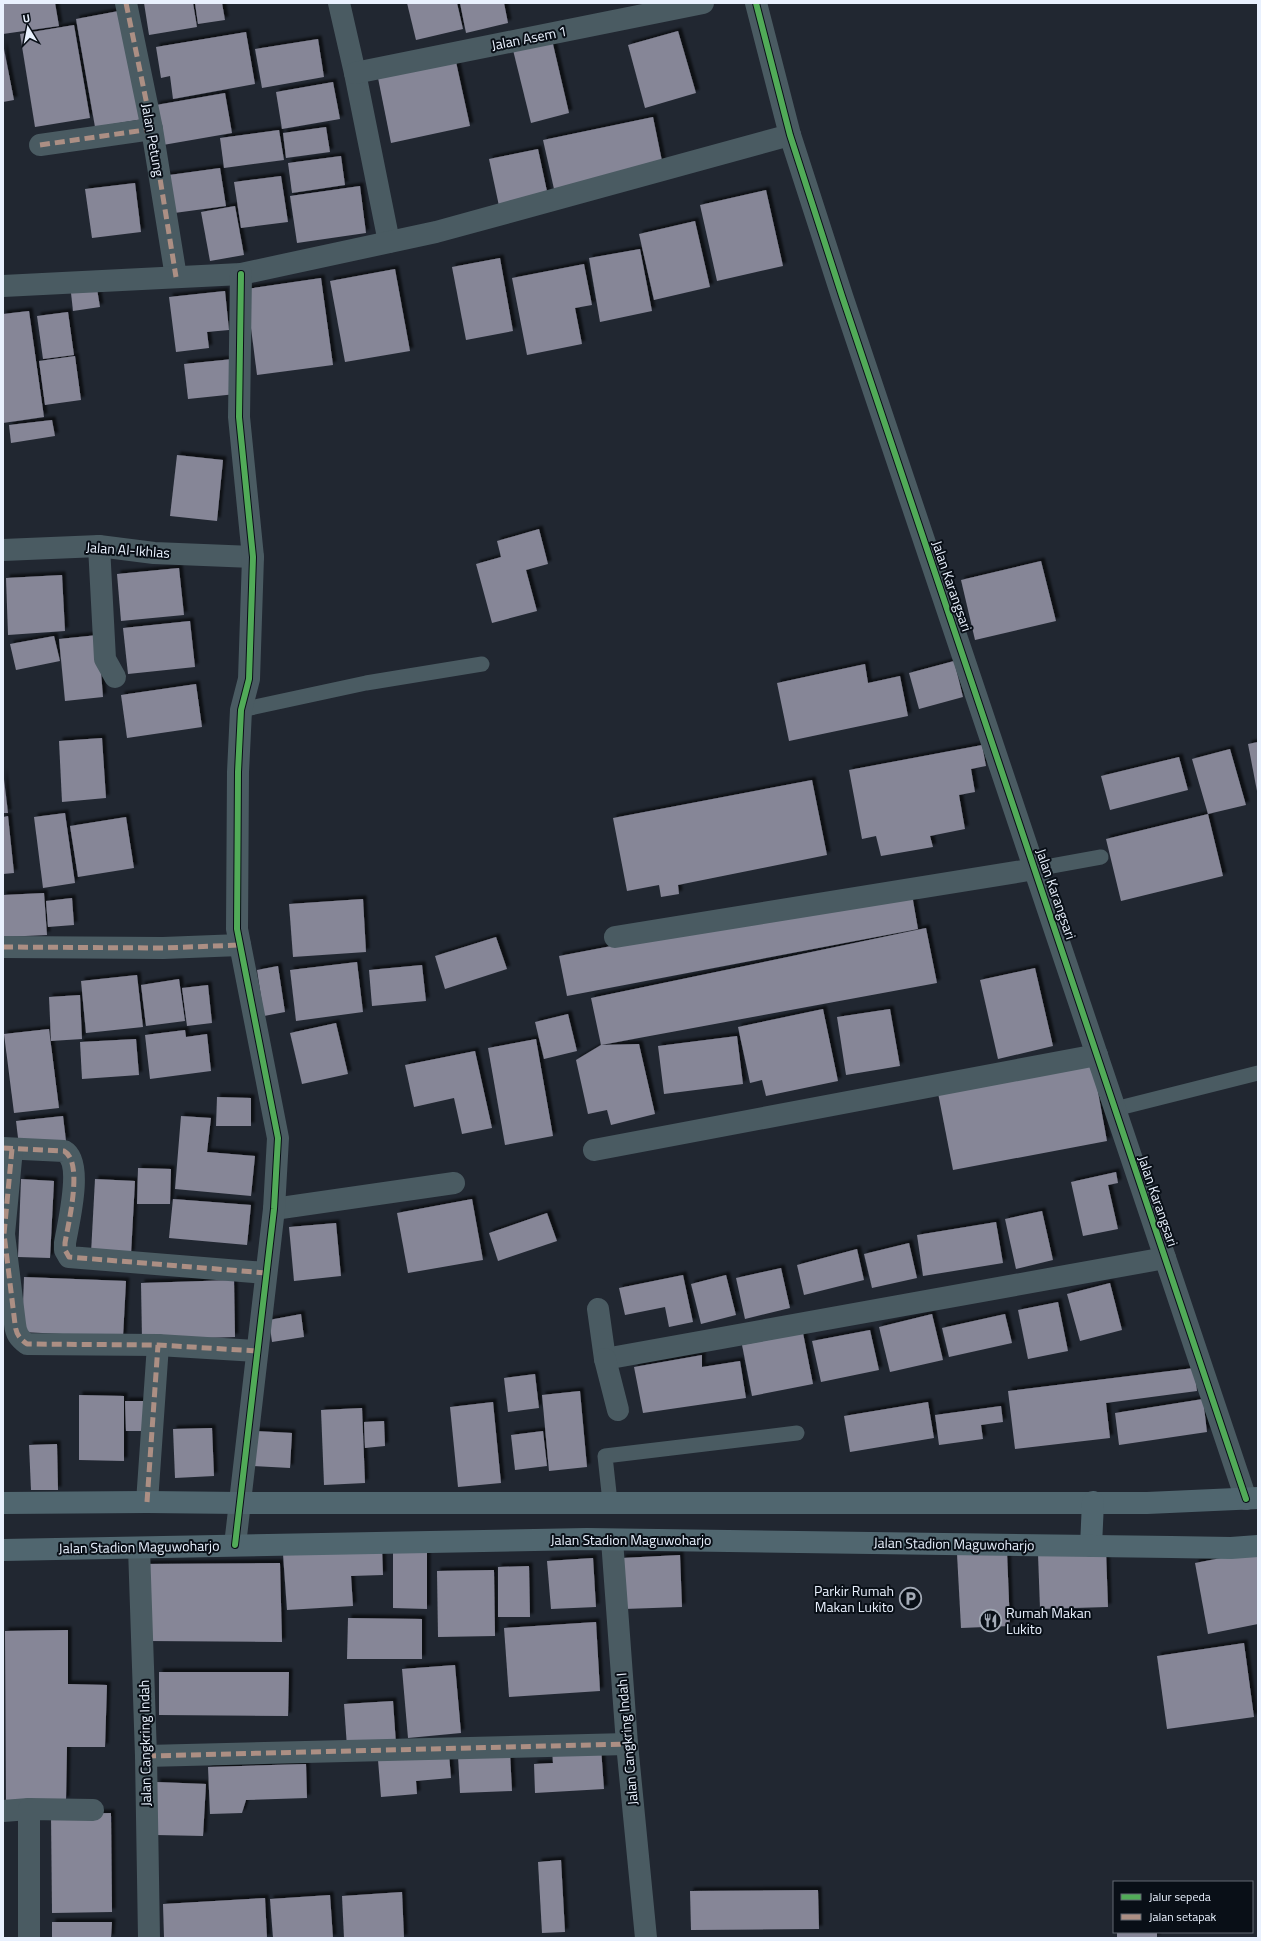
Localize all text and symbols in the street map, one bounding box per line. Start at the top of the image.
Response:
north arrow [8,8,48,48]
text: U [21,10,31,27]
street label: Jalan Asem 1 [489,20,568,55]
street label: Jalan Petung [137,102,170,178]
street label: Jalan Al-Ikhlas [85,536,171,563]
street label: Jalan Karangsari [927,538,978,634]
street label: Jalan Karangsari [1031,846,1082,942]
street label: Jalan Karangsari [1133,1153,1184,1249]
street label: Jalan Stadion Maguwoharjo [551,1529,712,1550]
street label: Jalan Stadion Maguwoharjo [873,1532,1035,1555]
street label: Jalan Stadion Maguwoharjo [58,1535,220,1558]
place label: Parkir Rumah Makan Lukito [814,1580,894,1617]
parking icon: Parkir Rumah Makan Lukito [897,1586,923,1612]
place label: Rumah Makan Lukito [1006,1602,1091,1639]
restaurant icon: Rumah Makan Lukito [977,1608,1003,1634]
street label: Jalan Cangkring Indah I [610,1672,643,1806]
street label: Jalan Cangkring Indah [133,1680,156,1806]
legend [1113,1881,1253,1933]
text: Jalur sepeda [1149,1887,1211,1906]
text: Jalan setapak [1149,1907,1217,1926]

